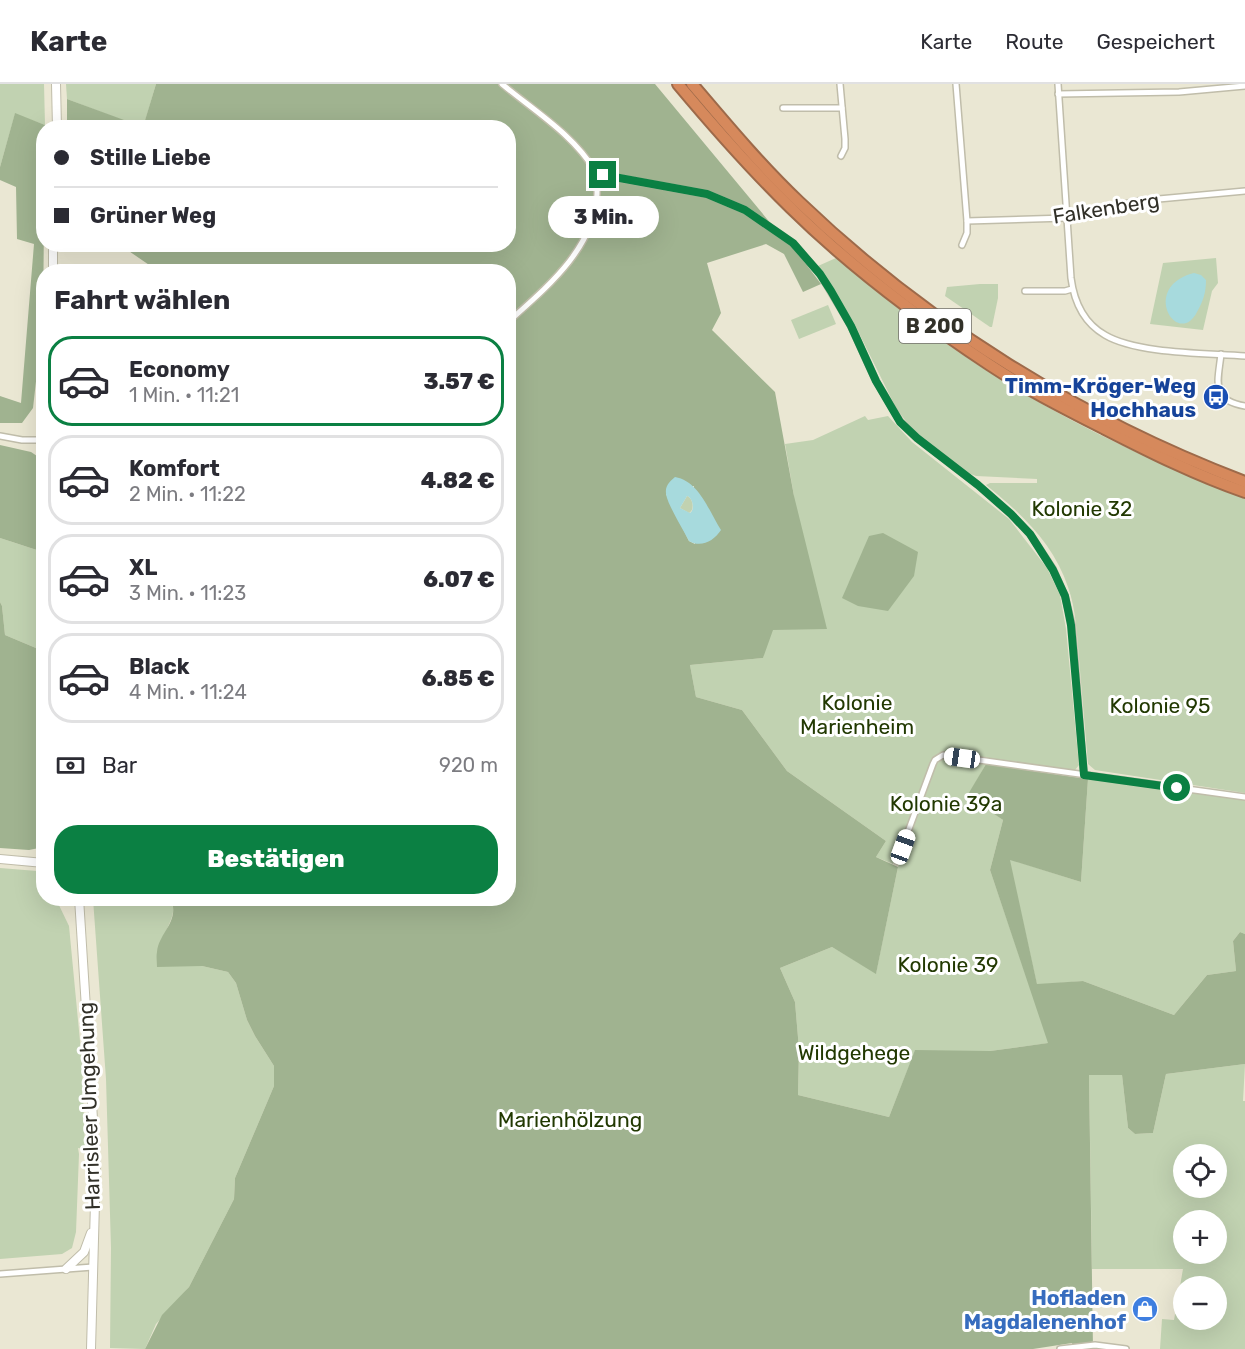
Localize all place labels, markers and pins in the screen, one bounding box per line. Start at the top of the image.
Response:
place label: Timm-Kröger-Weg Hochhaus [1005,373,1196,422]
bus stop icon: Timm-Kröger-Weg Hochhaus [1201,382,1231,412]
place label: Hofladen Magdalenenhof [964,1285,1127,1334]
shop icon: Hofladen Magdalenenhof [1130,1294,1160,1324]

